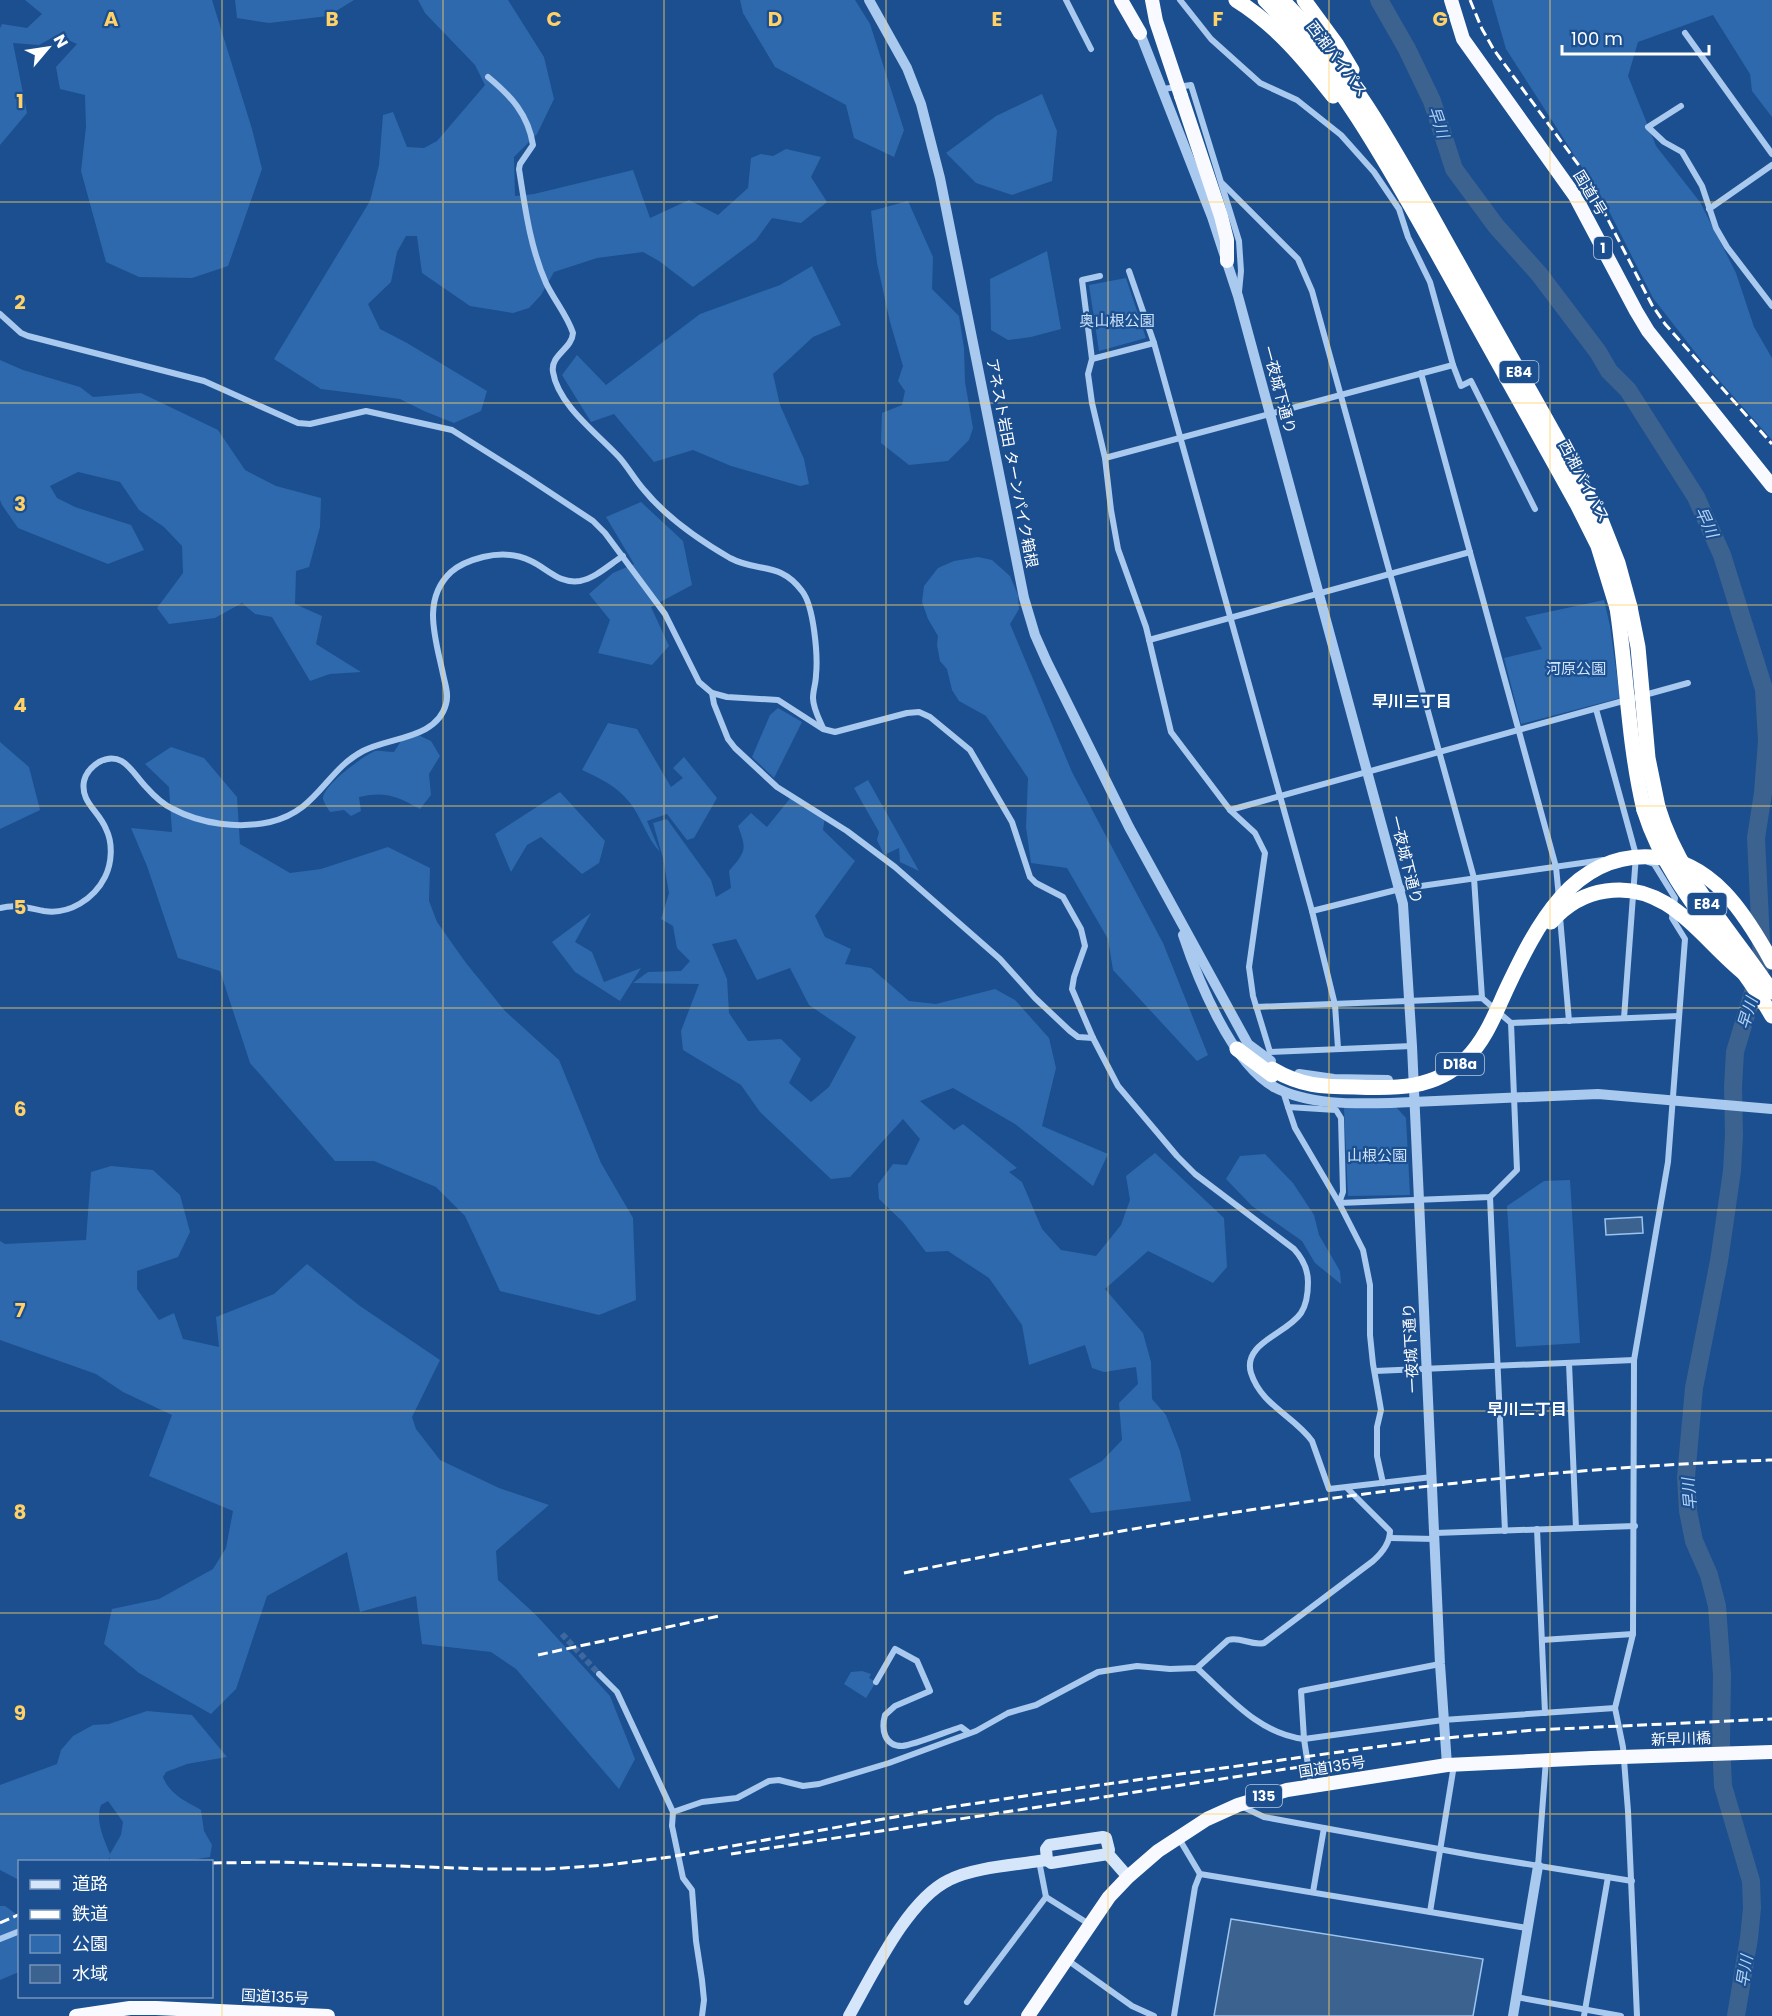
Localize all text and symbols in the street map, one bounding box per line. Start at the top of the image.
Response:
text: A [104,5,119,33]
text: B [325,5,339,33]
text: C [546,5,562,33]
text: D [768,5,782,33]
text: E [992,5,1002,33]
text: F [1213,5,1224,33]
text: G [1432,5,1448,33]
street label: 西湘バイパス [1302,17,1373,101]
north arrow [18,18,78,78]
scale bar [1562,18,1709,56]
text: 100 m [1571,26,1623,51]
text: N [48,30,74,52]
text: 1 [16,87,24,115]
water label: 早川 [1422,103,1455,143]
street label: 国道1号 [1569,166,1612,219]
road number: 1 [1594,237,1612,259]
text: 2 [14,288,26,316]
park label: 奥山根公園 [1079,310,1155,331]
street label: 一夜城下通り [1258,344,1301,436]
street label: アネスト岩田 ターンパイク箱根 [982,356,1043,569]
road number: E84 [1500,361,1538,383]
street label: 西湘バイパス [1554,436,1615,525]
text: 3 [14,490,26,518]
water label: 早川 [1689,503,1725,543]
park label: 河原公園 [1546,658,1606,679]
district label: 早川三丁目 [1372,690,1452,713]
text: 4 [13,691,27,719]
street label: 一夜城下通り [1385,814,1428,906]
text: 5 [14,893,27,921]
road number: E84 [1688,893,1726,915]
water label: 早川 [1732,993,1764,1032]
road number: D18a [1436,1053,1484,1075]
text: 6 [14,1095,26,1123]
park label: 山根公園 [1347,1145,1407,1166]
text: 7 [15,1296,26,1324]
street label: 一夜城下通り [1398,1303,1423,1394]
district label: 早川二丁目 [1487,1398,1567,1421]
water label: 早川 [1676,1475,1702,1511]
text: 8 [14,1498,26,1526]
text: 9 [14,1699,26,1727]
street label: 新早川橋 [1651,1727,1711,1750]
street label: 国道135号 [1297,1751,1367,1782]
road number: 135 [1246,1785,1282,1807]
legend [18,1860,213,1998]
text: 道路 [72,1871,108,1896]
text: 鉄道 [72,1901,108,1926]
text: 公園 [72,1931,108,1956]
water label: 早川 [1731,1952,1759,1989]
text: 水域 [72,1961,108,1986]
street label: 国道135号 [240,1984,310,2009]

